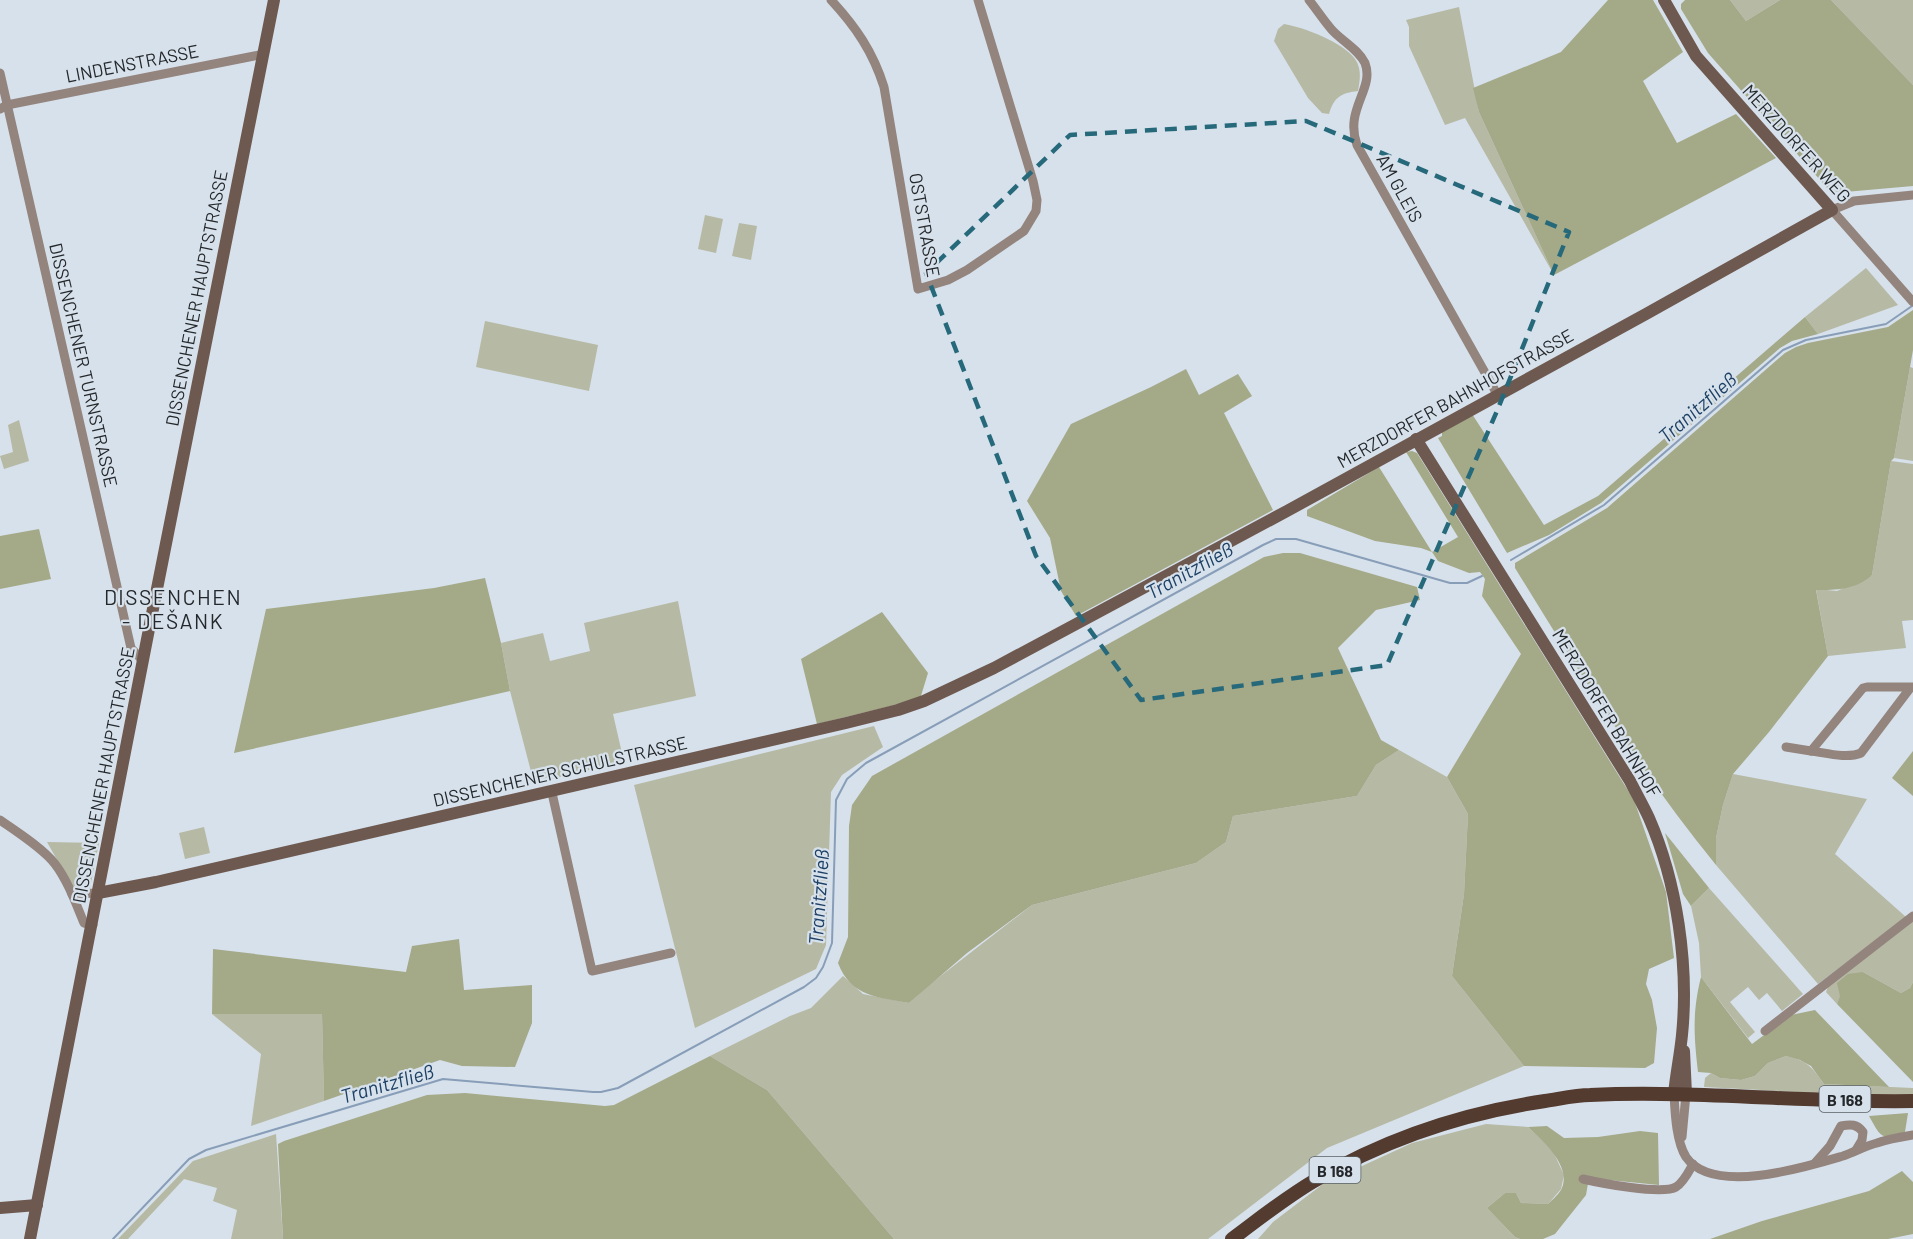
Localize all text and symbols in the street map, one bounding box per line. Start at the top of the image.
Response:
street label: LINDENSTRASSE [64,39,200,87]
street label: MERZDORFER WEG [1738,79,1856,207]
street label: AM GLEIS [1372,150,1428,226]
street label: DISSENCHENER HAUPTSTRASSE [160,168,232,428]
street label: OSTSTRASSE [905,171,945,279]
street label: DISSENCHENER TURNSTRASSE [45,241,123,489]
street label: MERZDORFER BAHNHOFSTRASSE [1333,324,1577,472]
water label: Tranitzfließ [1653,366,1741,448]
water label: Tranitzfließ [1141,536,1237,604]
district label: DISSENCHEN - DEŠANK [104,584,242,633]
street label: MERZDORFER BAHNHOF [1548,625,1666,801]
street label: DISSENCHENER HAUPTSTRASSE [67,645,139,905]
street label: DISSENCHENER SCHULSTRASSE [431,731,689,811]
water label: Tranitzfließ [803,848,833,946]
water label: Tranitzfließ [338,1058,437,1108]
road number: B 168 [1820,1086,1870,1112]
road number: B 168 [1310,1157,1360,1183]

